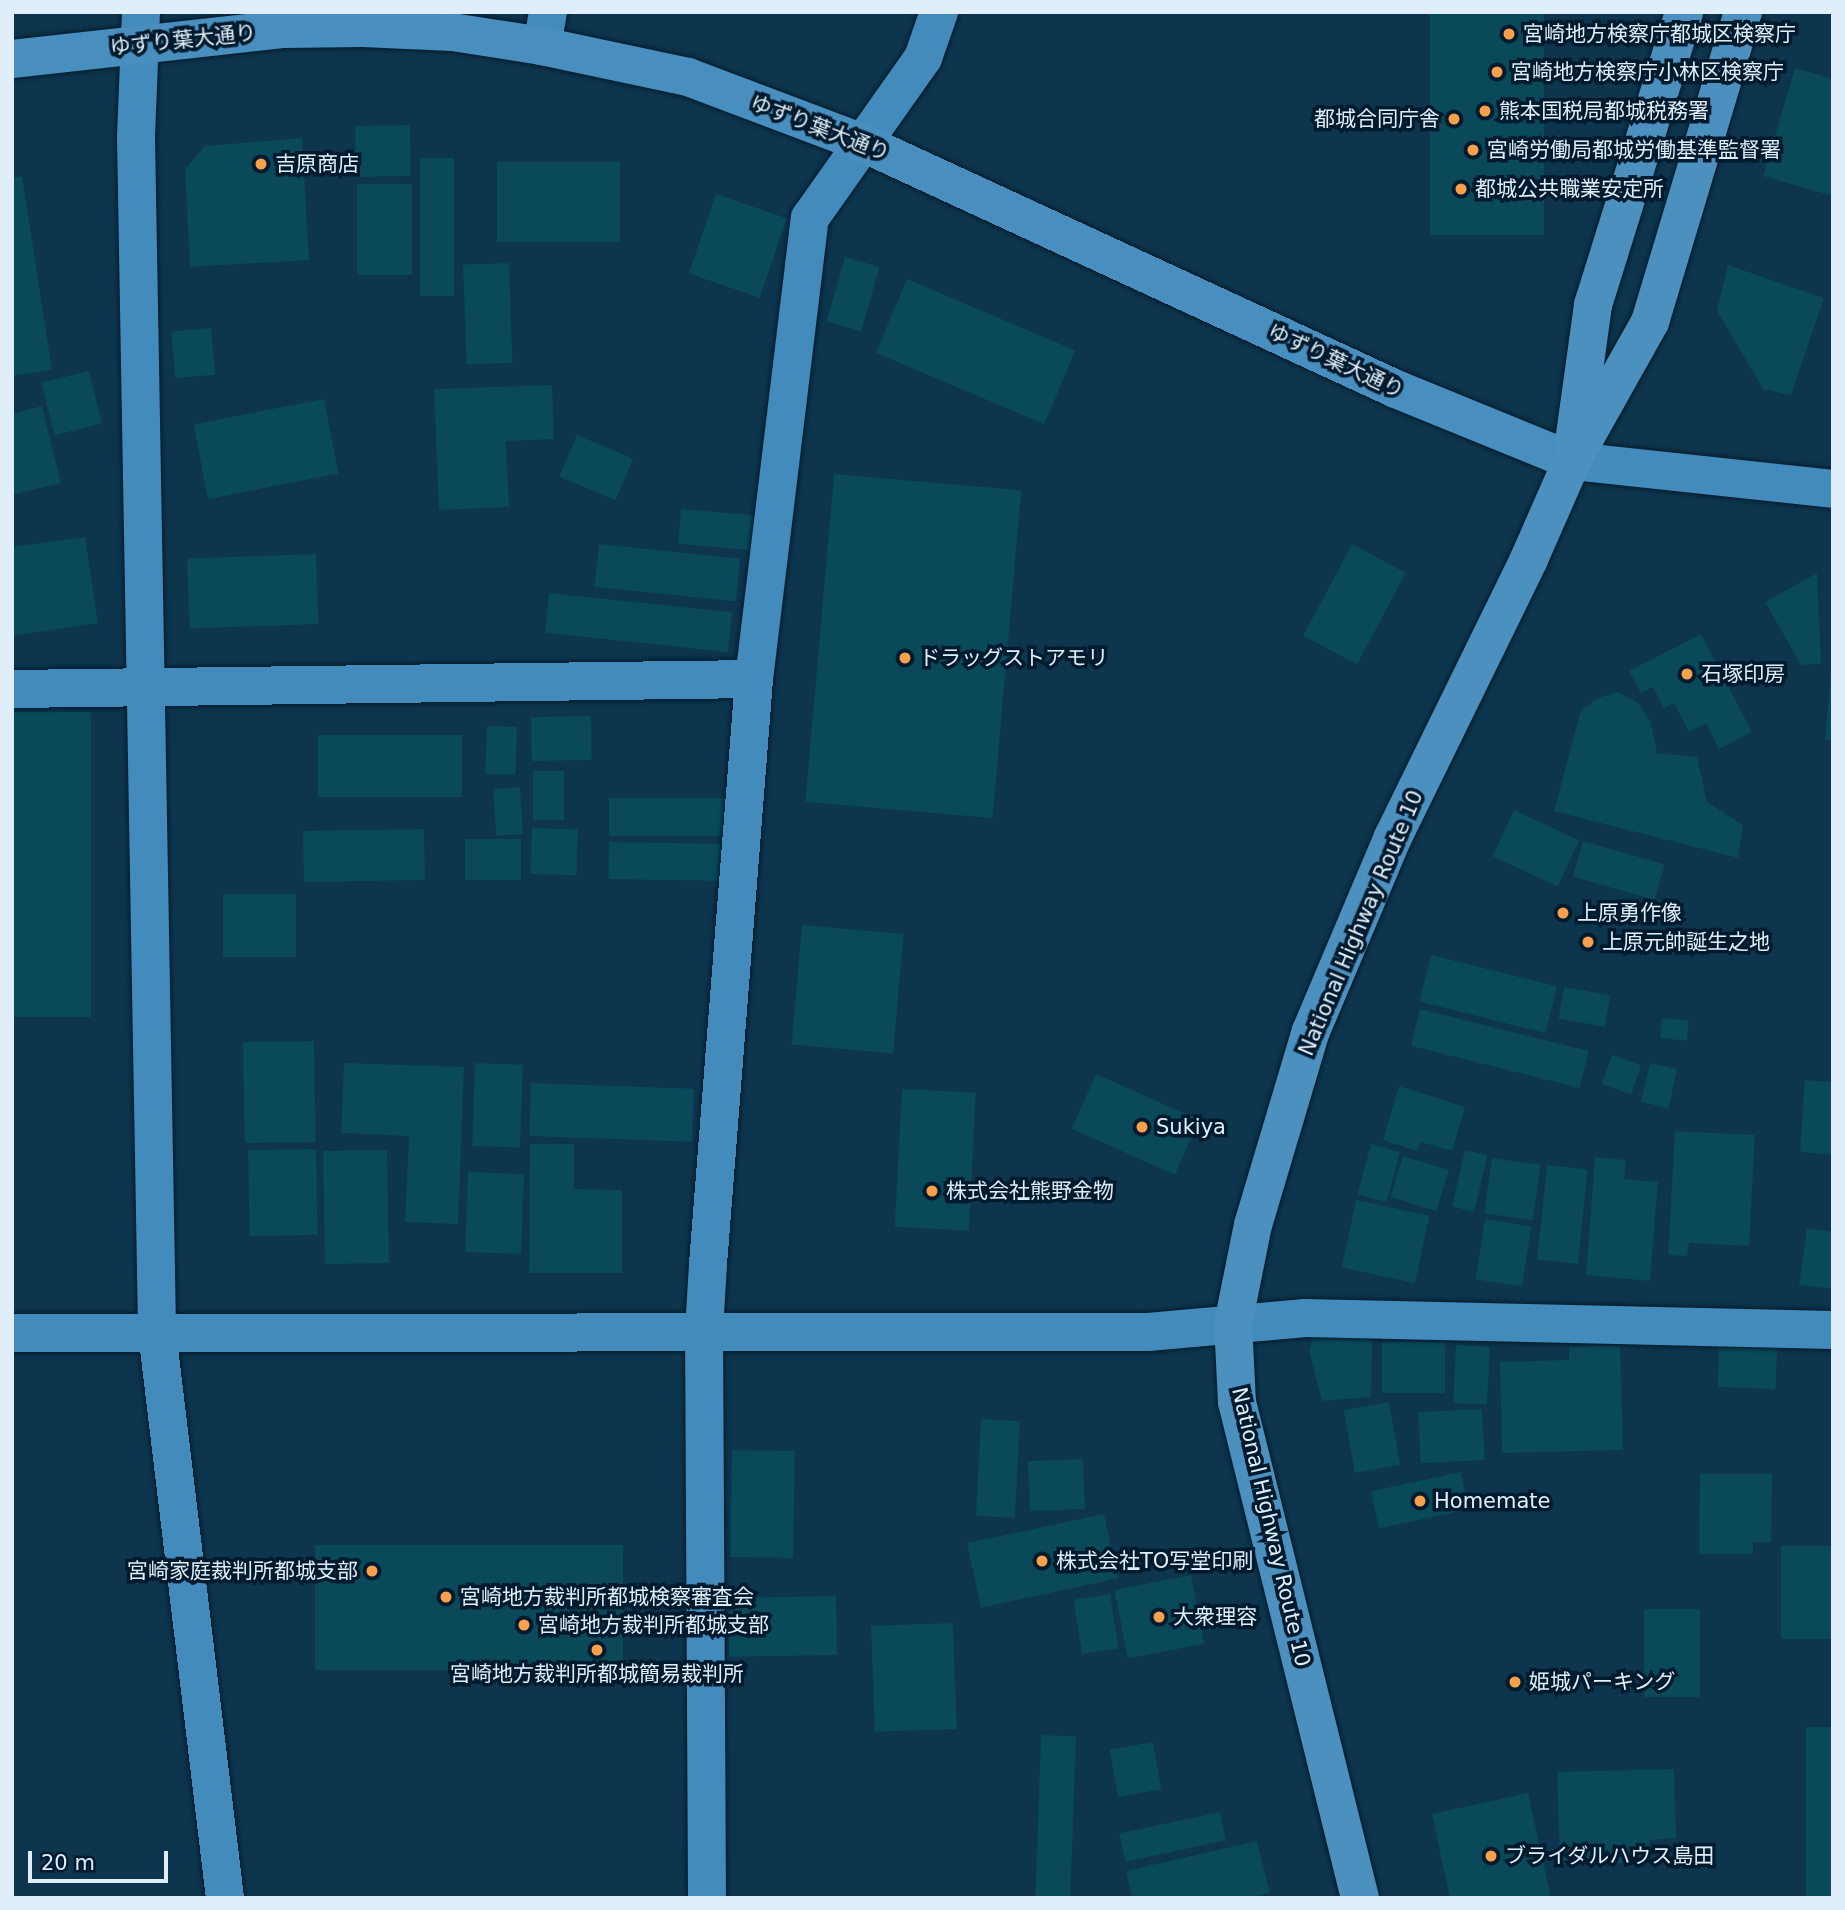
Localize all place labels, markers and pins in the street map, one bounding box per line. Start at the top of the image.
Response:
place label: 宮崎地方検察庁都城区検察庁 [1523,21,1796,47]
marker: 宮崎地方検察庁都城区検察庁 [1501,26,1517,42]
place label: 宮崎地方検察庁小林区検察庁 [1511,59,1784,85]
marker: 宮崎地方検察庁小林区検察庁 [1489,64,1505,80]
place label: 熊本国税局都城税務署 [1499,98,1709,124]
marker: 熊本国税局都城税務署 [1477,103,1493,119]
place label: 都城合同庁舎 [1314,106,1440,132]
marker: 都城合同庁舎 [1446,111,1462,127]
place label: 宮崎労働局都城労働基準監督署 [1487,137,1781,163]
marker: 宮崎労働局都城労働基準監督署 [1465,142,1481,158]
place label: 吉原商店 [275,151,359,177]
marker: 吉原商店 [253,156,269,172]
place label: 都城公共職業安定所 [1475,176,1664,202]
marker: 都城公共職業安定所 [1453,181,1469,197]
place label: ドラッグストアモリ [919,645,1108,671]
marker: ドラッグストアモリ [897,650,913,666]
place label: 石塚印房 [1701,661,1785,687]
marker: 石塚印房 [1679,666,1695,682]
place label: 上原勇作像 [1577,900,1682,926]
marker: 上原勇作像 [1555,905,1571,921]
place label: 上原元帥誕生之地 [1602,929,1770,955]
marker: 上原元帥誕生之地 [1580,934,1596,950]
place label: Sukiya [1156,1114,1226,1140]
marker: Sukiya [1134,1119,1150,1135]
place label: 株式会社熊野金物 [946,1178,1114,1204]
marker: 株式会社熊野金物 [924,1183,940,1199]
place label: Homemate [1434,1488,1550,1514]
marker: Homemate [1412,1493,1428,1509]
place label: 株式会社TO写堂印刷 [1056,1548,1253,1574]
marker: 株式会社TO写堂印刷 [1034,1553,1050,1569]
place label: 宮崎家庭裁判所都城支部 [127,1558,358,1584]
marker: 宮崎家庭裁判所都城支部 [364,1563,380,1579]
place label: 宮崎地方裁判所都城検察審査会 [460,1584,754,1610]
marker: 宮崎地方裁判所都城検察審査会 [438,1589,454,1605]
place label: 大衆理容 [1173,1604,1257,1630]
marker: 大衆理容 [1151,1609,1167,1625]
place label: 宮崎地方裁判所都城支部 [538,1612,769,1638]
marker: 宮崎地方裁判所都城支部 [516,1617,532,1633]
marker: 宮崎地方裁判所都城簡易裁判所 [589,1642,605,1658]
place label: 宮崎地方裁判所都城簡易裁判所 [450,1661,744,1687]
place label: 姫城パーキング [1529,1669,1676,1695]
marker: 姫城パーキング [1507,1674,1523,1690]
place label: ブライダルハウス島田 [1505,1843,1715,1869]
marker: ブライダルハウス島田 [1483,1848,1499,1864]

